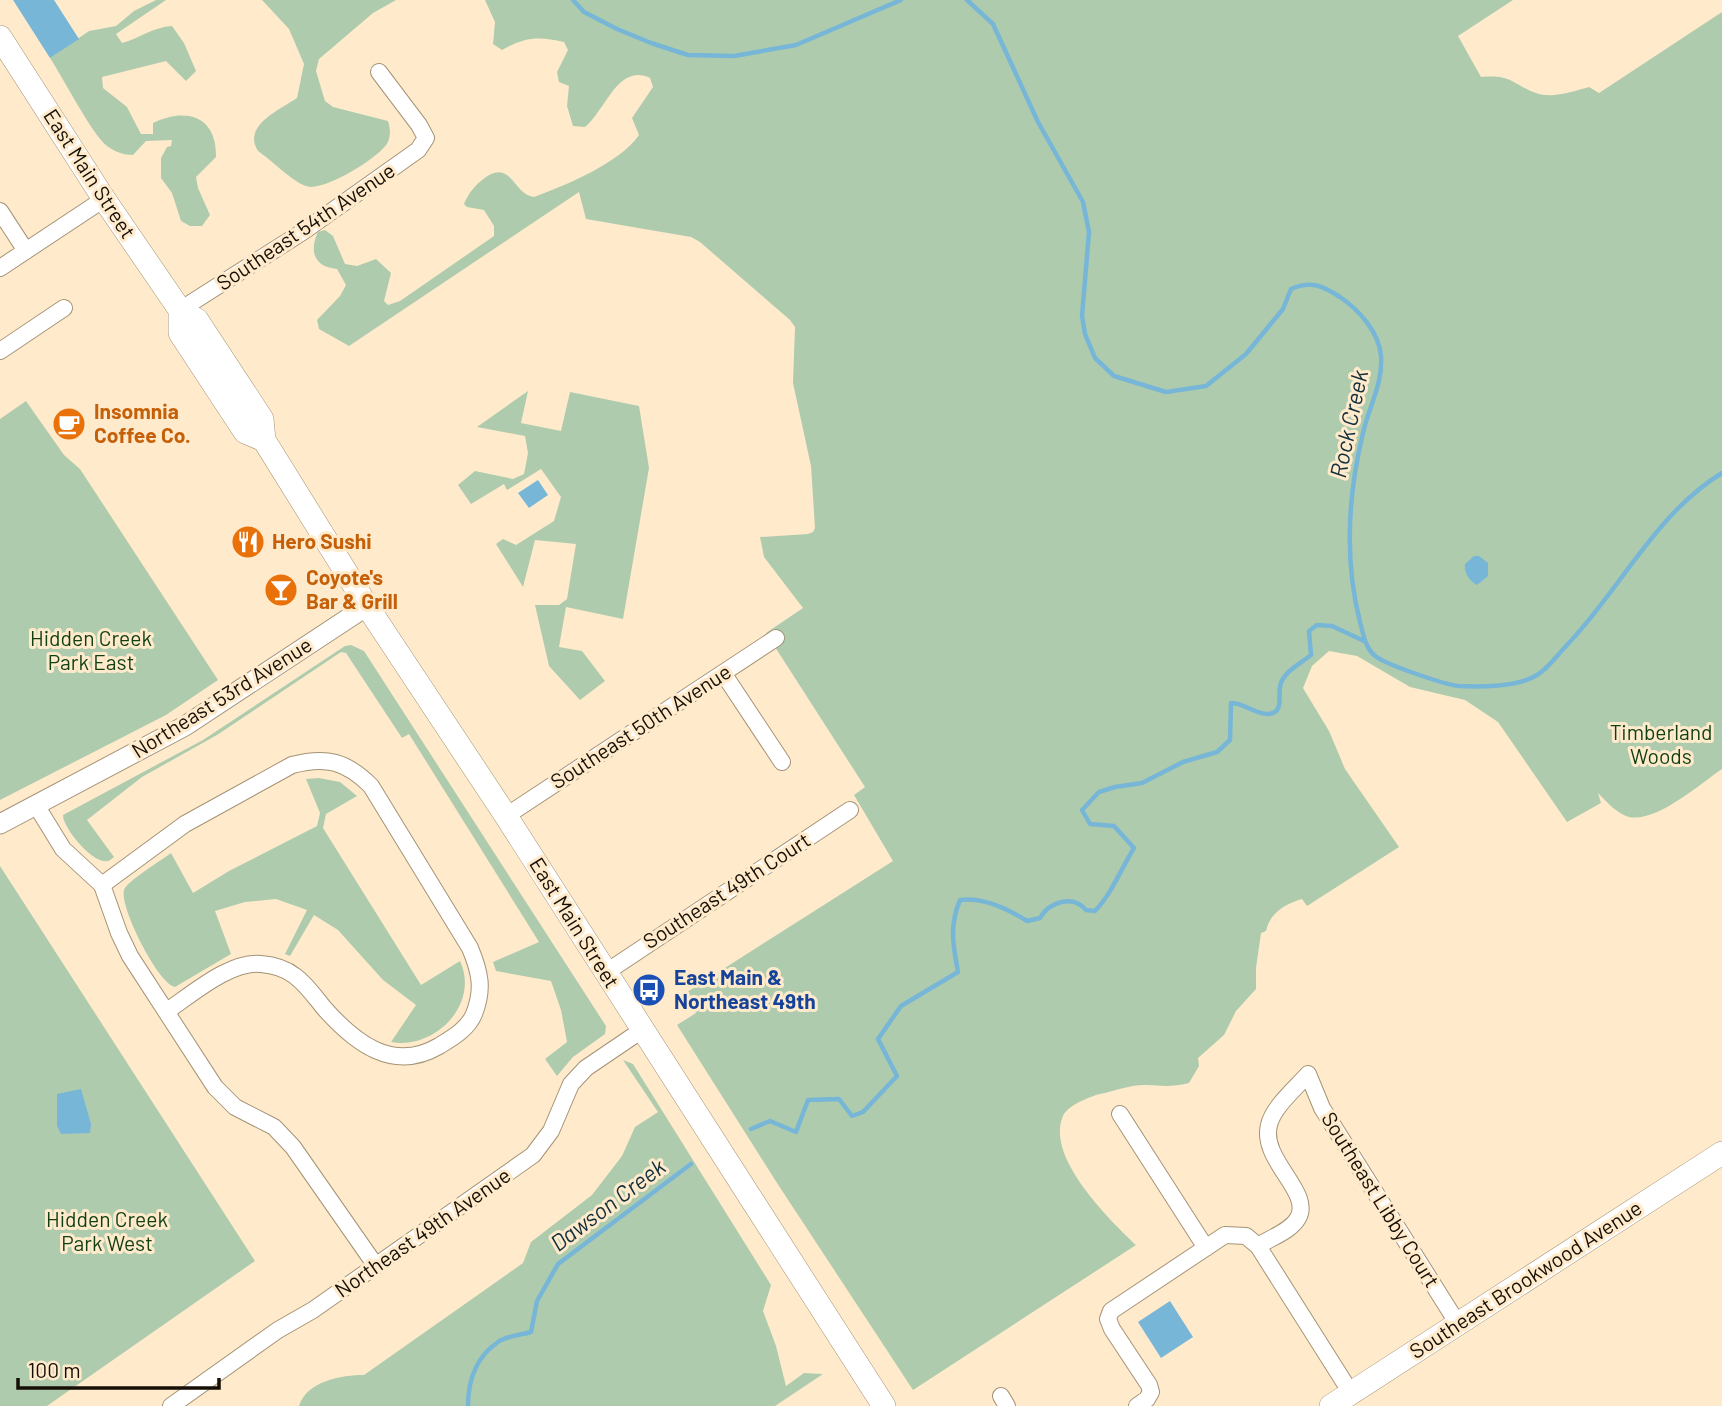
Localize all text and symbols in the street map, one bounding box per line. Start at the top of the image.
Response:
street label: East Main Street [39,104,141,243]
street label: Southeast 54th Avenue [211,157,399,295]
water label: Rock Creek [1323,367,1373,480]
place label: Insomnia Coffee Co. [94,398,191,447]
cafe icon: Insomnia Coffee Co. [50,405,88,443]
restaurant icon: Hero Sushi [229,523,267,561]
place label: Hero Sushi [272,528,372,553]
place label: Coyote's Bar & Grill [306,564,398,613]
bar icon: Coyote's Bar & Grill [262,571,300,609]
park label: Hidden Creek Park East [30,625,152,674]
street label: Northeast 53rd Avenue [127,631,316,762]
street label: Southeast 50th Avenue [545,658,735,793]
park label: Timberland Woods [1610,719,1712,768]
street label: Southeast 49th Court [638,826,814,953]
street label: East Main Street [525,852,625,992]
place label: East Main & Northeast 49th [674,964,816,1013]
bus stop icon: East Main & Northeast 49th [630,971,668,1009]
street label: Southeast Libby Court [1317,1107,1446,1292]
water label: Dawson Creek [544,1152,670,1257]
street label: Northeast 49th Avenue [330,1162,515,1302]
street label: Southeast Brookwood Avenue [1404,1194,1646,1363]
park label: Hidden Creek Park West [46,1206,168,1255]
scale bar [18,1346,219,1390]
text: 100 m [28,1357,81,1382]

